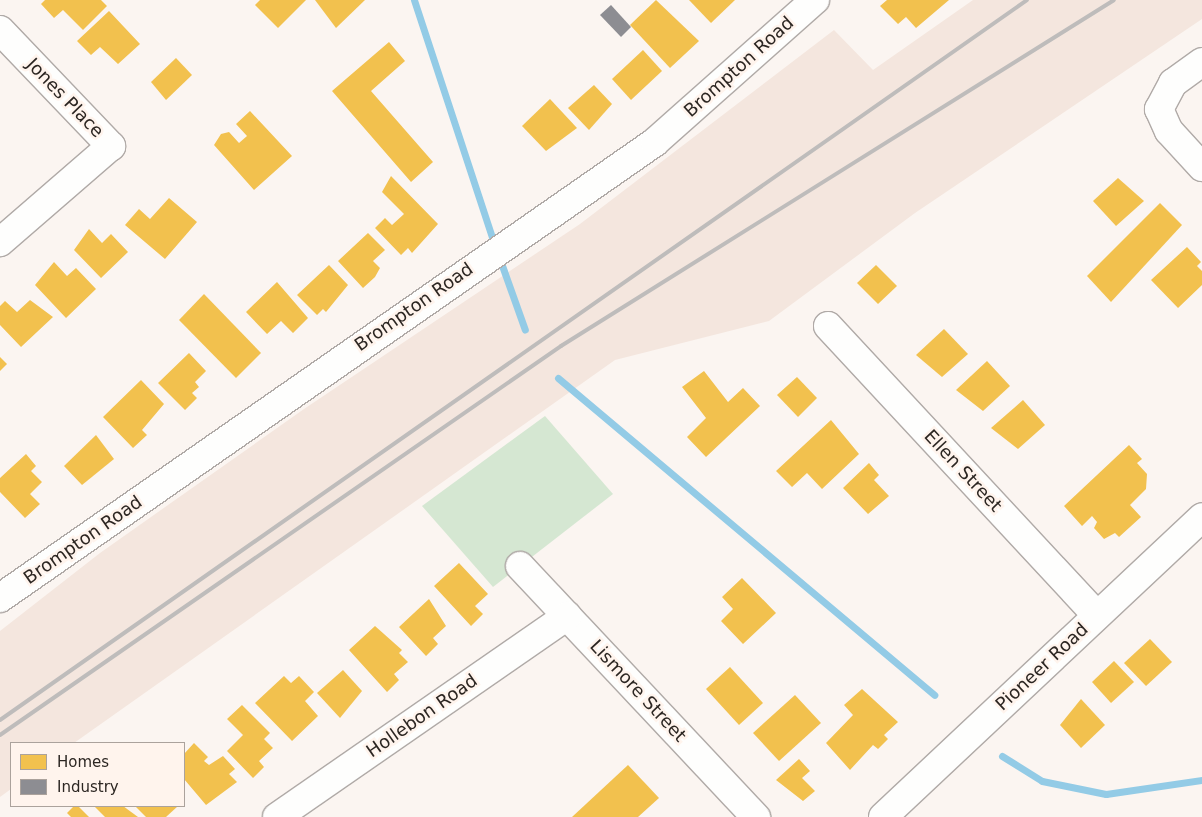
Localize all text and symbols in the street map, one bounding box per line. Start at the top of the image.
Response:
street label: Brompton Road [680,12,798,122]
street label: Jones Place [22,54,108,142]
street label: Brompton Road [351,258,477,356]
street label: Ellen Street [920,426,1006,516]
street label: Brompton Road [20,491,146,589]
street label: Pioneer Road [991,619,1093,715]
street label: Lismore Street [585,636,691,746]
street label: Hollebon Road [362,670,482,762]
legend [10,742,185,807]
text: Homes [57,753,109,771]
text: Industry [57,778,119,796]

